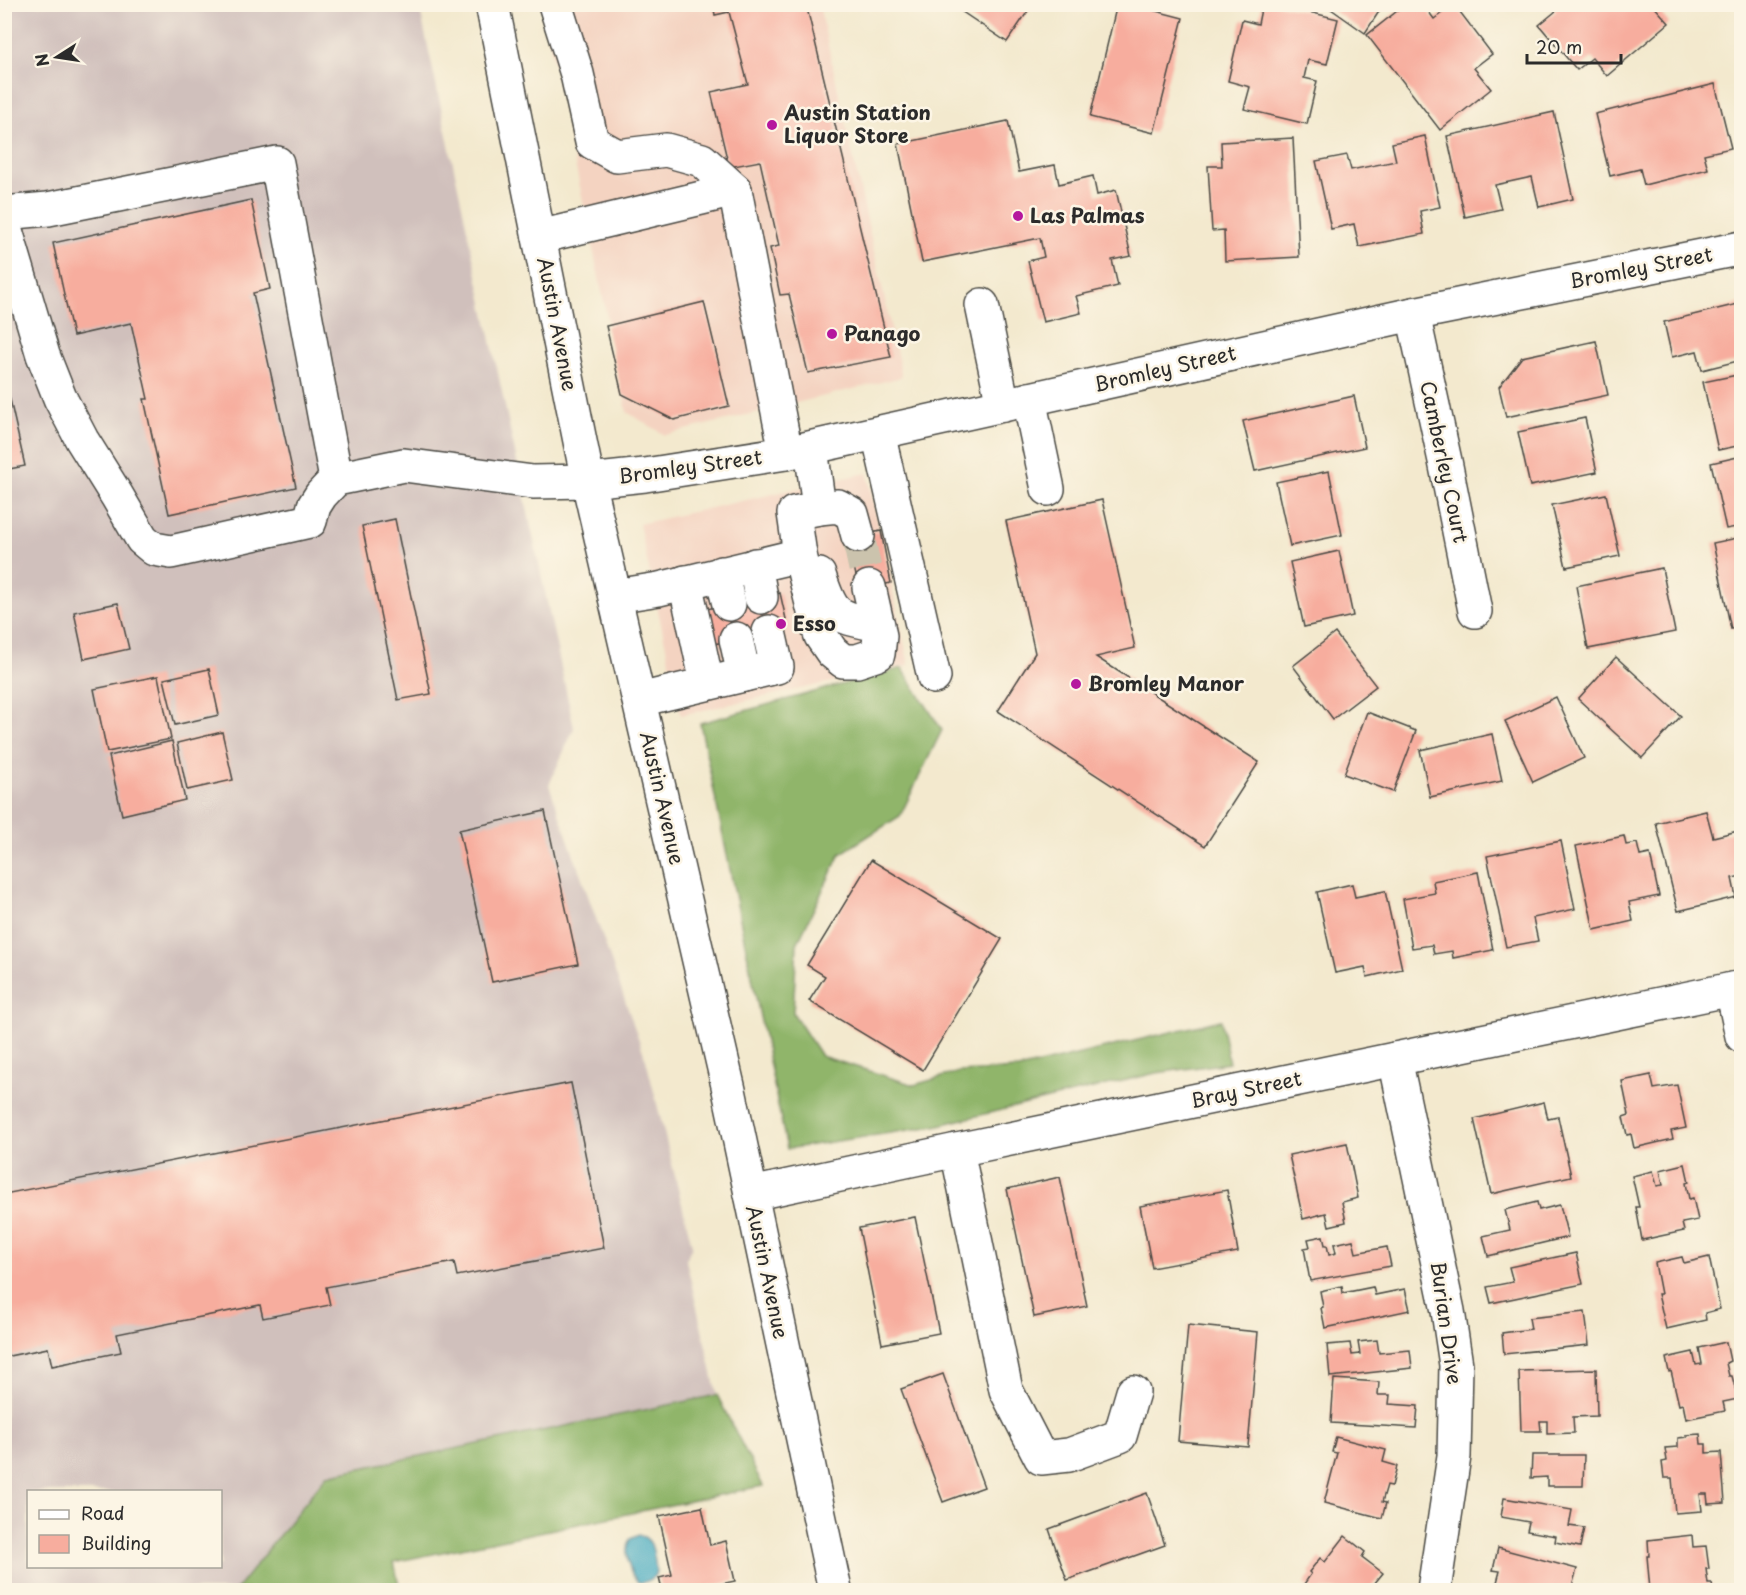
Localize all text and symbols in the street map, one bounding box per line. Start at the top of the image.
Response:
north arrow [27,27,87,87]
scale bar [1527,27,1622,65]
text: 20 m [1536,33,1582,60]
text: N [28,52,54,69]
place label: Austin Station Liquor Store [783,97,931,150]
marker: Austin Station Liquor Store [765,118,779,132]
place label: Las Palmas [1030,200,1145,230]
marker: Las Palmas [1011,209,1025,223]
street label: Bromley Street [1567,238,1715,296]
street label: Austin Avenue [530,254,586,393]
place label: Panago [844,318,921,348]
marker: Panago [825,327,839,341]
street label: Bromley Street [1091,337,1239,399]
street label: Camberley Court [1413,378,1477,546]
street label: Bromley Street [616,441,764,491]
place label: Esso [793,608,836,638]
marker: Esso [774,617,788,631]
place label: Bromley Manor [1088,668,1245,698]
marker: Bromley Manor [1069,677,1083,691]
street label: Austin Avenue [633,728,693,867]
street label: Bray Street [1187,1063,1304,1115]
street label: Austin Avenue [739,1202,797,1341]
street label: Burian Drive [1424,1259,1470,1386]
legend [27,1490,222,1568]
text: Road [81,1499,125,1526]
text: Building [81,1529,151,1556]

